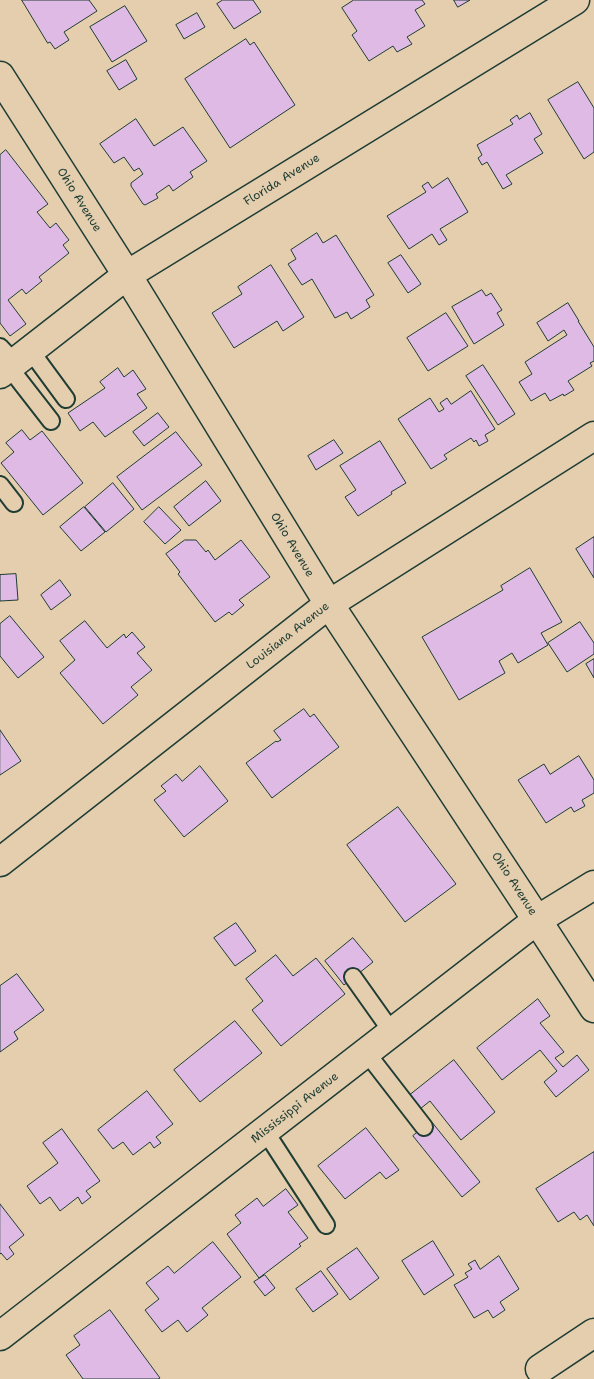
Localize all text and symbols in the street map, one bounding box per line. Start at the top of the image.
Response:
street label: Florida Avenue [241,151,323,209]
street label: Ohio Avenue [54,165,104,235]
street label: Ohio Avenue [267,510,317,580]
street label: Louisiana Avenue [244,599,332,673]
street label: Ohio Avenue [488,850,540,918]
street label: Mississippi Avenue [248,1069,342,1147]

